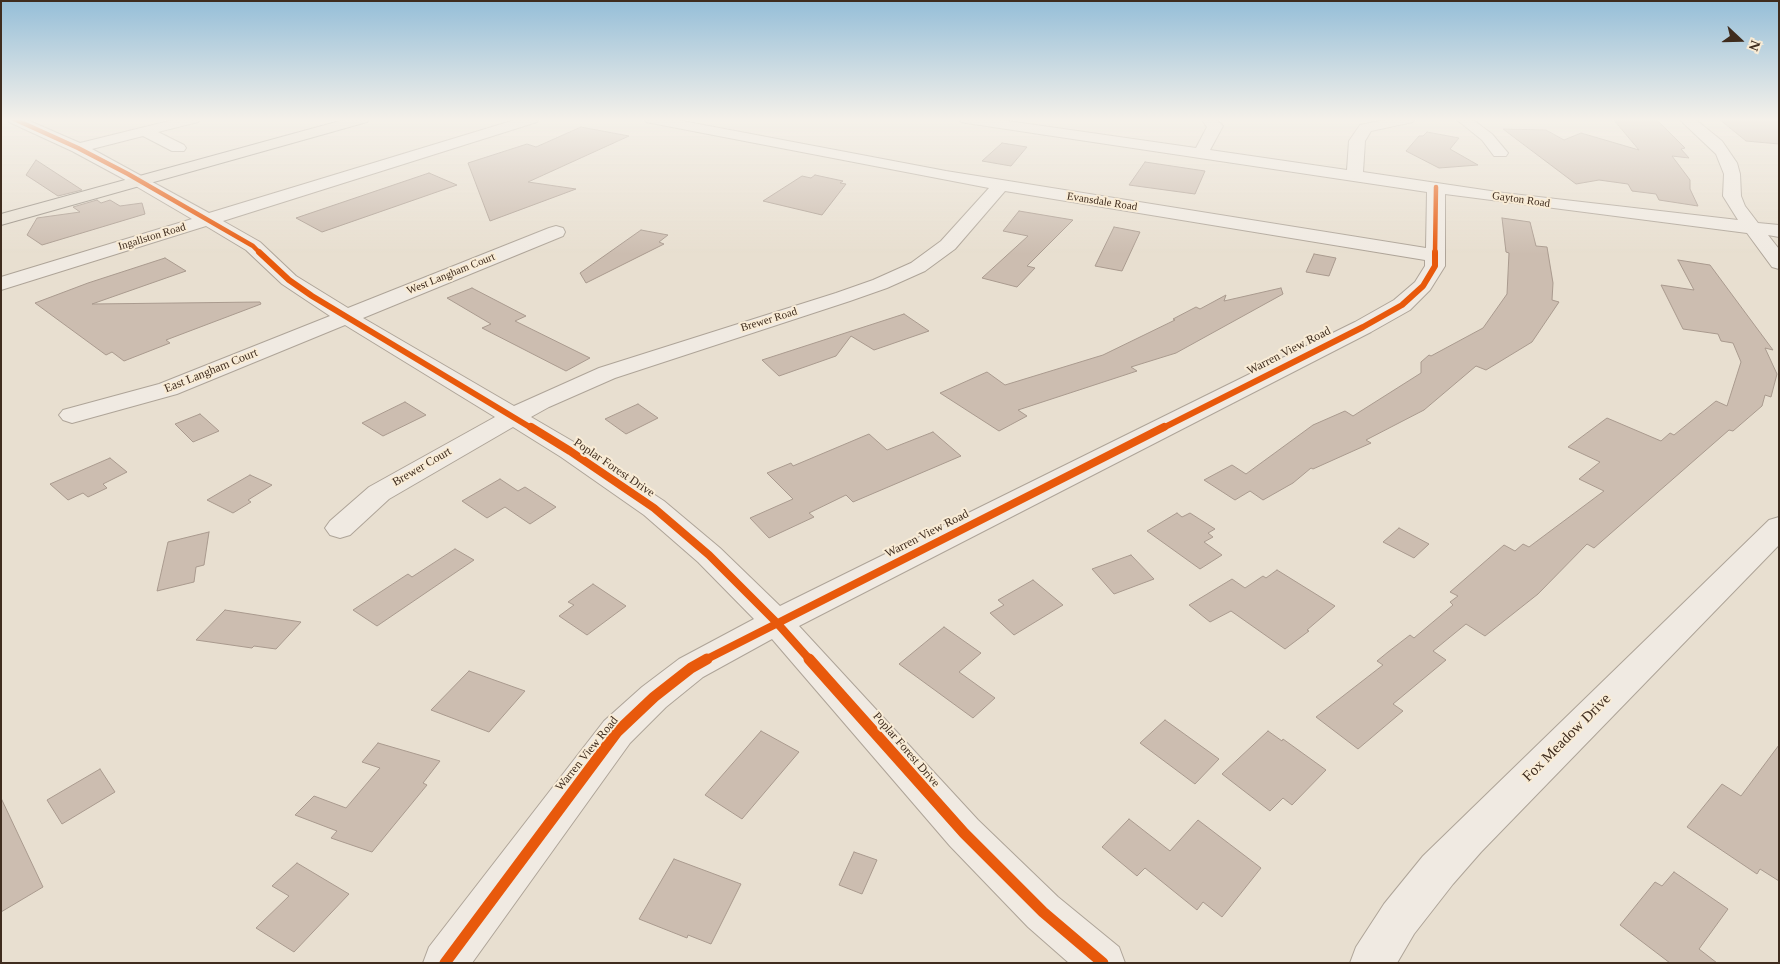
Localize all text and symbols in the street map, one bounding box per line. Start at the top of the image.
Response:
north arrow [1715,15,1765,65]
text: N [1746,38,1763,53]
street label: Gayton Road [1491,189,1551,211]
street label: Evansdale Road [1066,190,1138,214]
street label: Ingallston Road [117,220,187,254]
street label: West Langham Court [405,250,497,298]
street label: Brewer Road [739,305,799,335]
street label: Warren View Road [1245,324,1333,378]
street label: East Langham Court [162,346,260,396]
street label: Poplar Forest Drive [571,436,657,500]
street label: Brewer Court [390,444,454,490]
street label: Warren View Road [883,507,971,561]
street label: Fox Meadow Drive [1519,690,1615,786]
street label: Poplar Forest Drive [870,710,942,790]
street label: Warren View Road [553,714,621,794]

